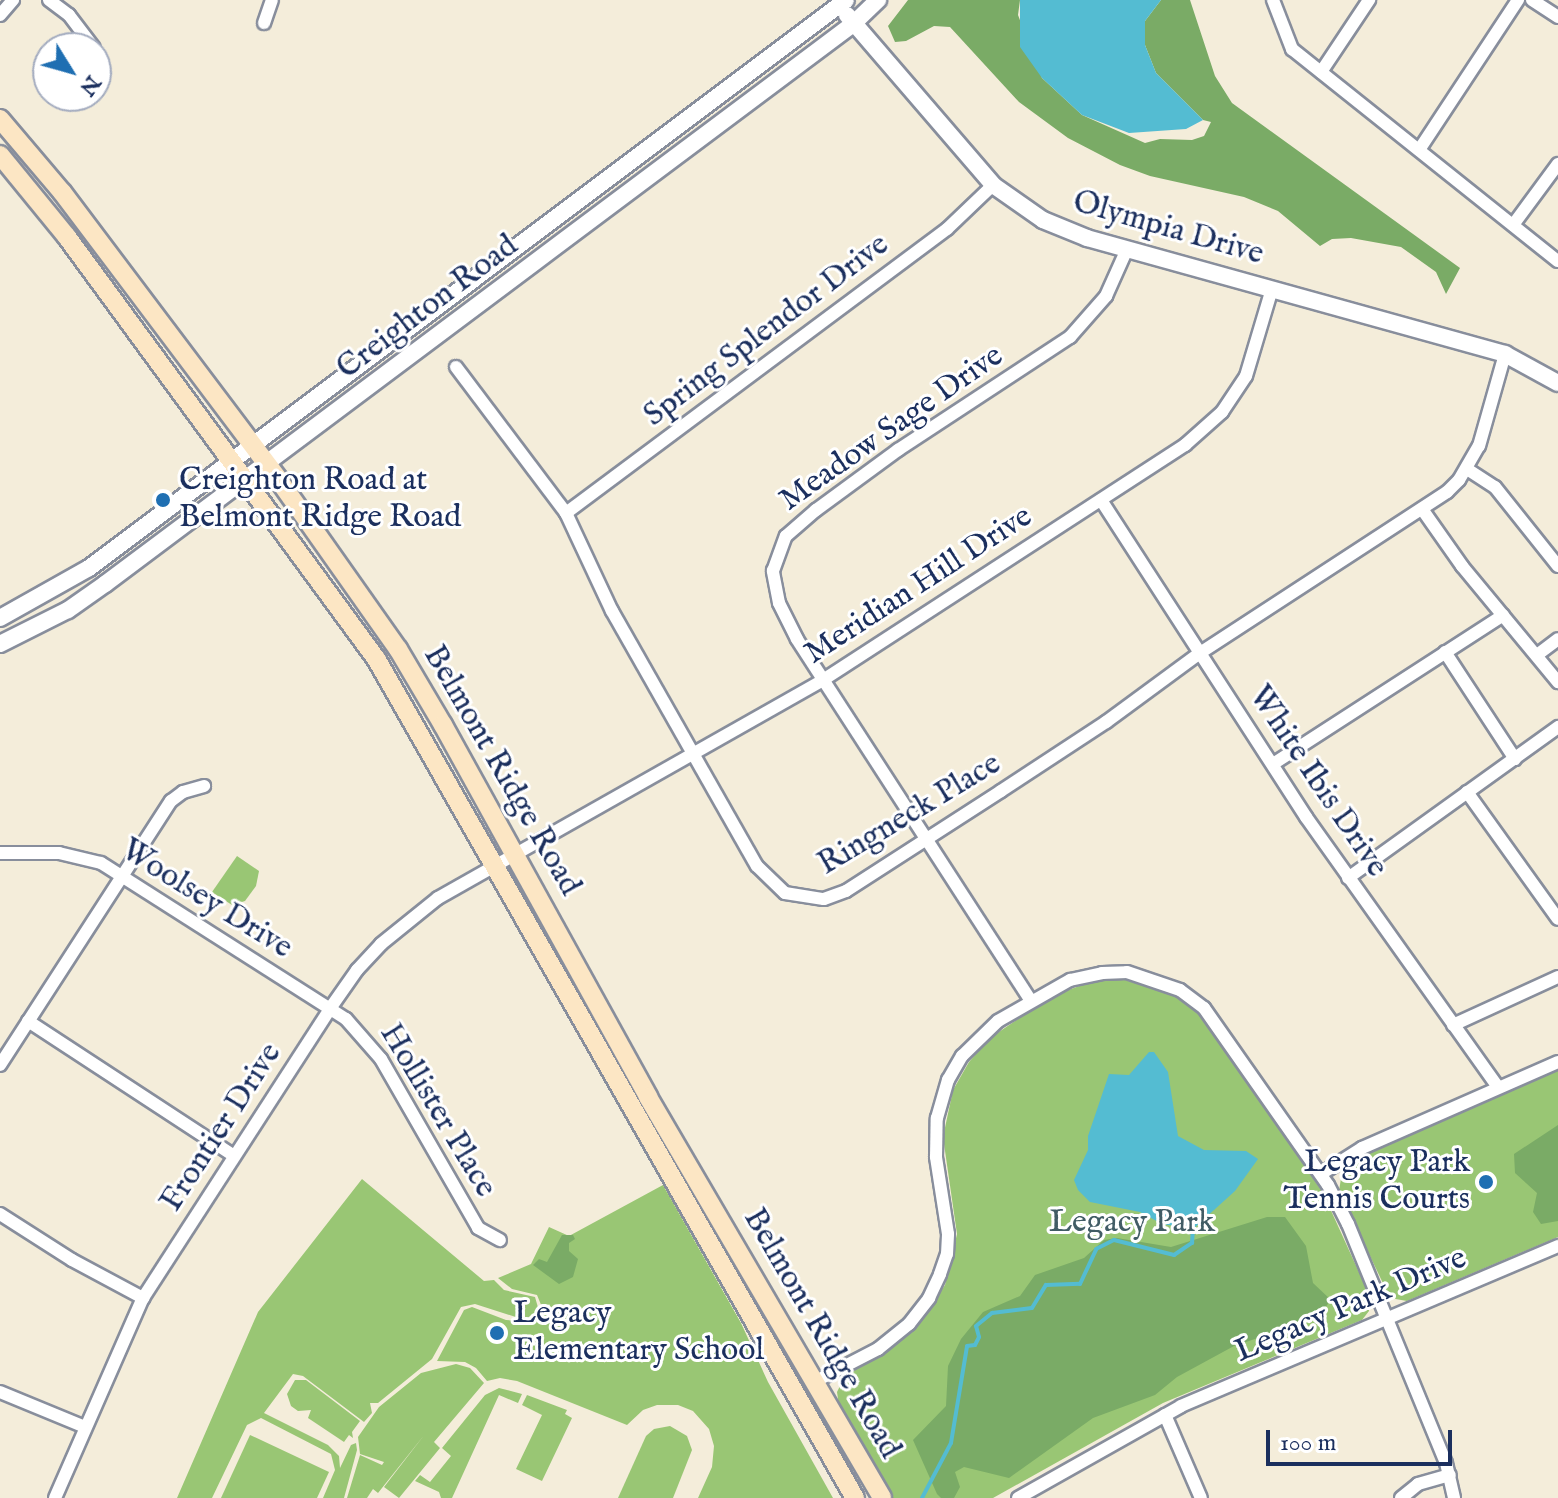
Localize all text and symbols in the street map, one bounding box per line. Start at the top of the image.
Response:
north arrow [32,32,112,112]
text: N [73,69,106,101]
street label: Olympia Drive [1068,183,1268,275]
street label: Spring Splendor Drive [637,226,897,436]
street label: Creighton Road [330,228,526,388]
street label: Meadow Sage Drive [773,338,1011,520]
place label: Creighton Road at Belmont Ridge Road [179,463,461,538]
marker: Creighton Road at Belmont Ridge Road [154,491,172,509]
street label: Meridian Hill Drive [798,498,1040,674]
street label: Belmont Ridge Road [414,639,588,903]
street label: White Ibis Drive [1239,679,1395,885]
street label: Ringneck Place [812,745,1008,885]
street label: Woolsey Drive [113,832,299,968]
street label: Hollister Place [370,1017,504,1205]
street label: Frontier Drive [153,1037,291,1219]
place label: Legacy Park Tennis Courts [1283,1145,1470,1220]
marker: Legacy Park Tennis Courts [1477,1173,1495,1191]
street label: Belmont Ridge Road [734,1202,908,1466]
park label: Legacy Park [1049,1204,1215,1242]
street label: Legacy Park Drive [1229,1240,1473,1372]
place label: Legacy Elementary School [513,1296,764,1371]
marker: Legacy Elementary School [488,1324,506,1342]
scale bar [1270,1414,1456,1464]
text: 100 m [1280,1428,1336,1459]

